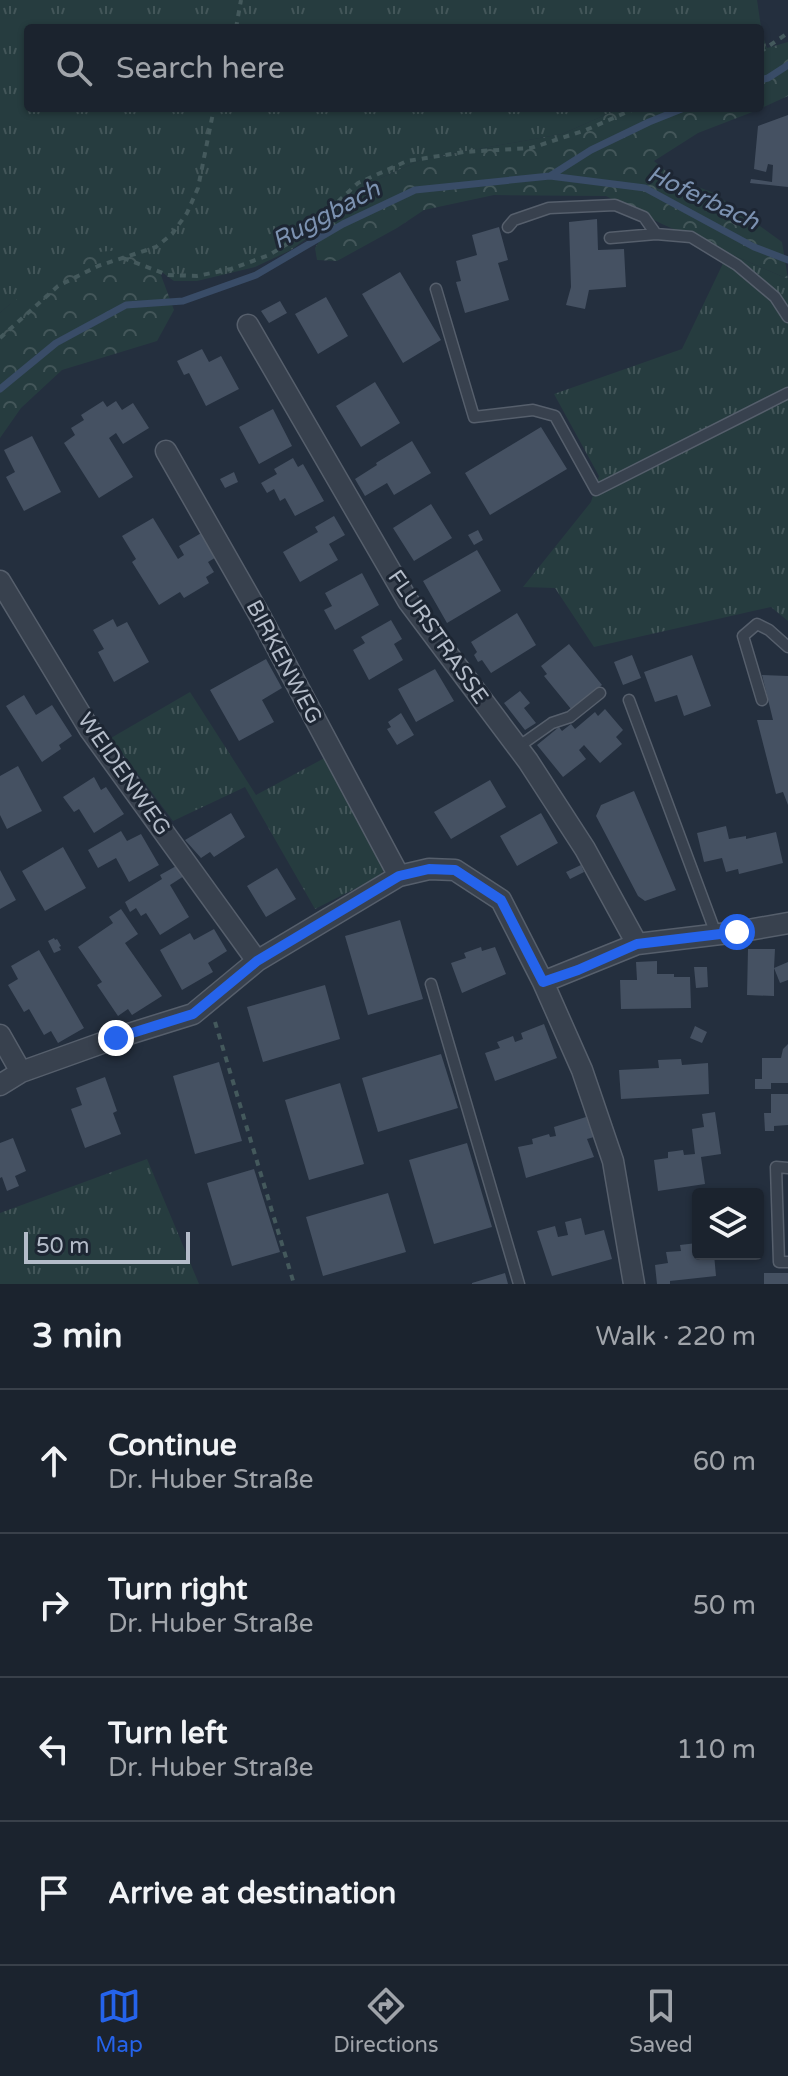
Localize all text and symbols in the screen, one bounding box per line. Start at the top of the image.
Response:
search box [24,24,764,112]
icon: search [52,46,96,90]
text: Search here [116,50,285,87]
water label: Hoferbach [643,160,765,237]
water label: Ruggbach [267,174,386,256]
street label: FLURSTRASSE [382,565,494,709]
street label: BIRKENWEG [241,596,327,728]
street label: WEIDENWEG [72,708,176,840]
route start [719,914,755,950]
route end [98,1020,134,1056]
map controls [692,1188,764,1260]
button: layers [692,1188,764,1260]
scale bar [24,1228,190,1264]
text: 50 m [36,1233,90,1259]
text: 3 min [32,1316,123,1357]
text: Walk · 220 m [596,1321,756,1352]
text: Continue [108,1427,237,1464]
icon: ahead [32,1439,76,1483]
text: 60 m [693,1446,756,1477]
text: Dr. Huber Straße [108,1464,313,1495]
text: Turn right [108,1571,248,1608]
icon: right [32,1583,76,1627]
text: 50 m [693,1590,756,1621]
text: Dr. Huber Straße [108,1608,313,1639]
text: Turn left [108,1715,227,1752]
icon: left [32,1727,76,1771]
text: 110 m [676,1734,756,1765]
text: Dr. Huber Straße [108,1752,313,1783]
icon: arrive [32,1871,76,1915]
text: Arrive at destination [108,1875,396,1912]
tab: Map [95,1984,143,2058]
tab: Directions [333,1984,439,2058]
tab: Saved [629,1984,693,2058]

